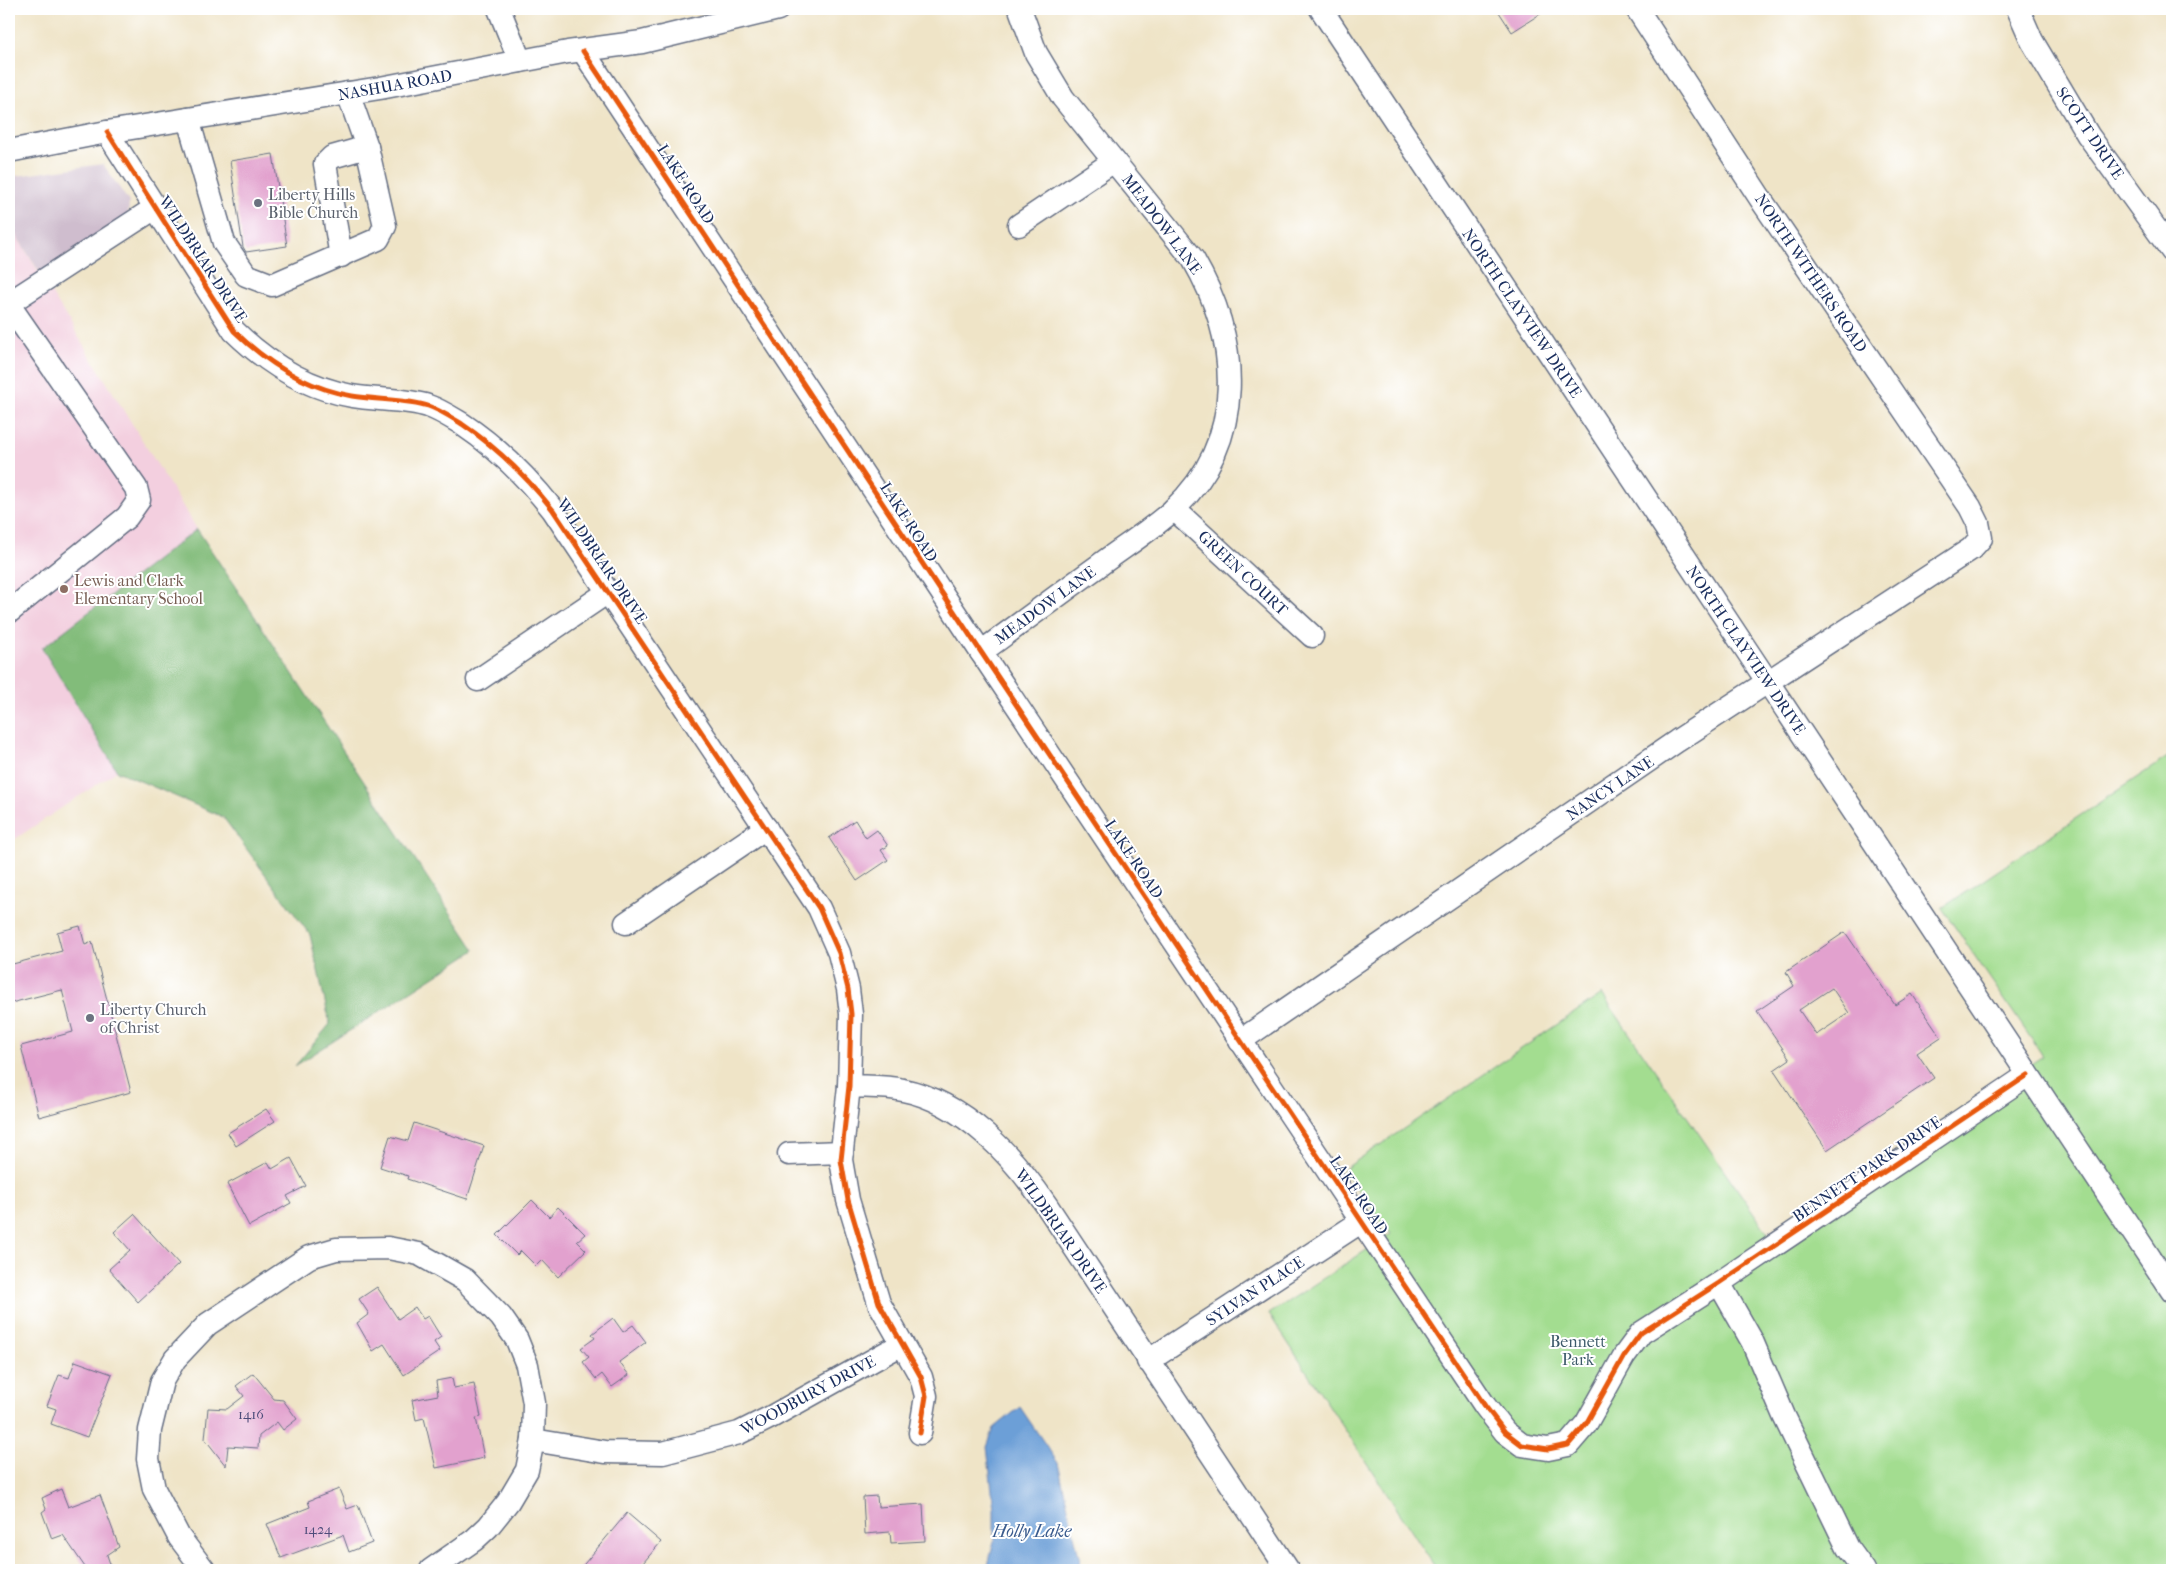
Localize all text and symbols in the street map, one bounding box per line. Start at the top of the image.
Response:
street label: NASHUA ROAD [336,66,454,104]
street label: SCOTT DRIVE [2052,83,2128,183]
street label: LAKE ROAD [653,141,719,227]
street label: MEADOW LANE [1118,170,1206,278]
place label: Liberty Hills Bible Church [268,185,358,222]
street label: NORTH WITHERS ROAD [1751,190,1871,356]
street label: WILDBRIAR DRIVE [154,191,251,326]
marker: Liberty Hills Bible Church [252,197,264,209]
street label: NORTH CLAYVIEW DRIVE [1458,225,1586,401]
street label: LAKE ROAD [876,479,942,565]
street label: WILDBRIAR DRIVE [552,494,651,628]
street label: GREEN COURT [1194,527,1292,620]
street label: MEADOW LANE [991,562,1100,648]
street label: NORTH CLAYVIEW DRIVE [1682,562,1810,738]
place label: Lewis and Clark Elementary School [74,571,203,608]
marker: Lewis and Clark Elementary School [58,583,70,595]
street label: NANCY LANE [1563,752,1658,824]
street label: LAKE ROAD [1101,816,1167,902]
place label: Liberty Church of Christ [100,1000,206,1037]
marker: Liberty Church of Christ [84,1012,96,1024]
street label: BENNETT PARK DRIVE [1789,1112,1945,1226]
street label: LAKE ROAD [1326,1152,1392,1238]
street label: WILDBRIAR DRIVE [1010,1164,1111,1297]
street label: SYLVAN PLACE [1202,1252,1308,1330]
park label: Bennett Park [1550,1332,1606,1369]
street label: WOODBURY DRIVE [736,1351,879,1439]
house number: 1416 [238,1406,264,1423]
house number: 1424 [304,1521,333,1538]
water label: Holly Lake [991,1521,1072,1542]

